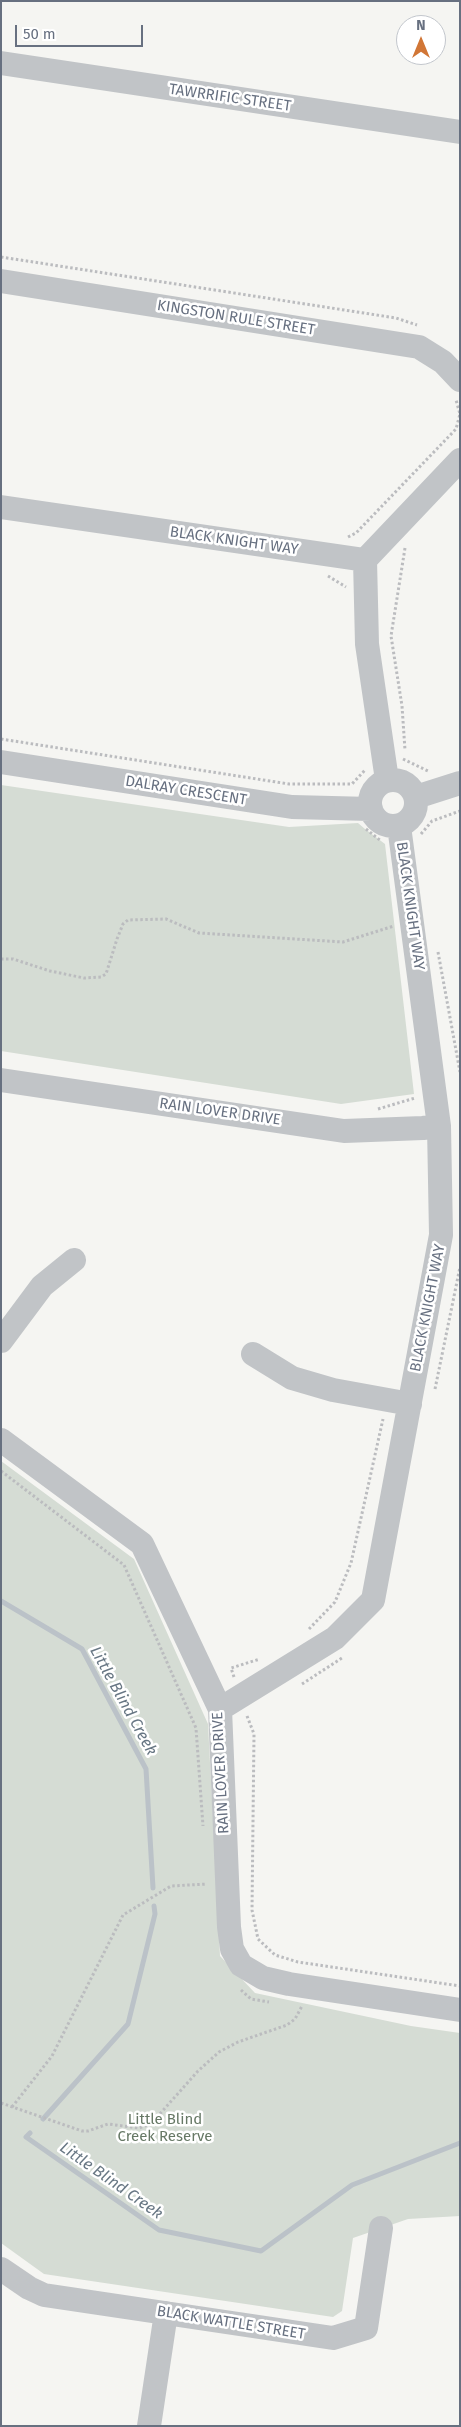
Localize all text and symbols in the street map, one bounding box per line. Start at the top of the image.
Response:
scale bar [18,15,145,47]
north arrow [396,15,446,65]
text: N [416,17,426,34]
text: 50 m [23,25,56,43]
street label: TAWRRIFIC STREET [168,81,292,115]
street label: KINGSTON RULE STREET [156,297,316,339]
street label: BLACK KNIGHT WAY [169,523,299,559]
street label: DALRAY CRESCENT [124,773,248,809]
street label: BLACK KNIGHT WAY [392,841,428,971]
street label: RAIN LOVER DRIVE [158,1095,282,1129]
street label: BLACK KNIGHT WAY [407,1243,449,1373]
water label: Little Blind Creek [85,1643,161,1759]
street label: RAIN LOVER DRIVE [209,1711,233,1835]
park label: Little Blind Creek Reserve [117,2111,213,2146]
water label: Little Blind Creek [56,2138,166,2224]
street label: BLACK WATTLE STREET [156,2302,306,2344]

